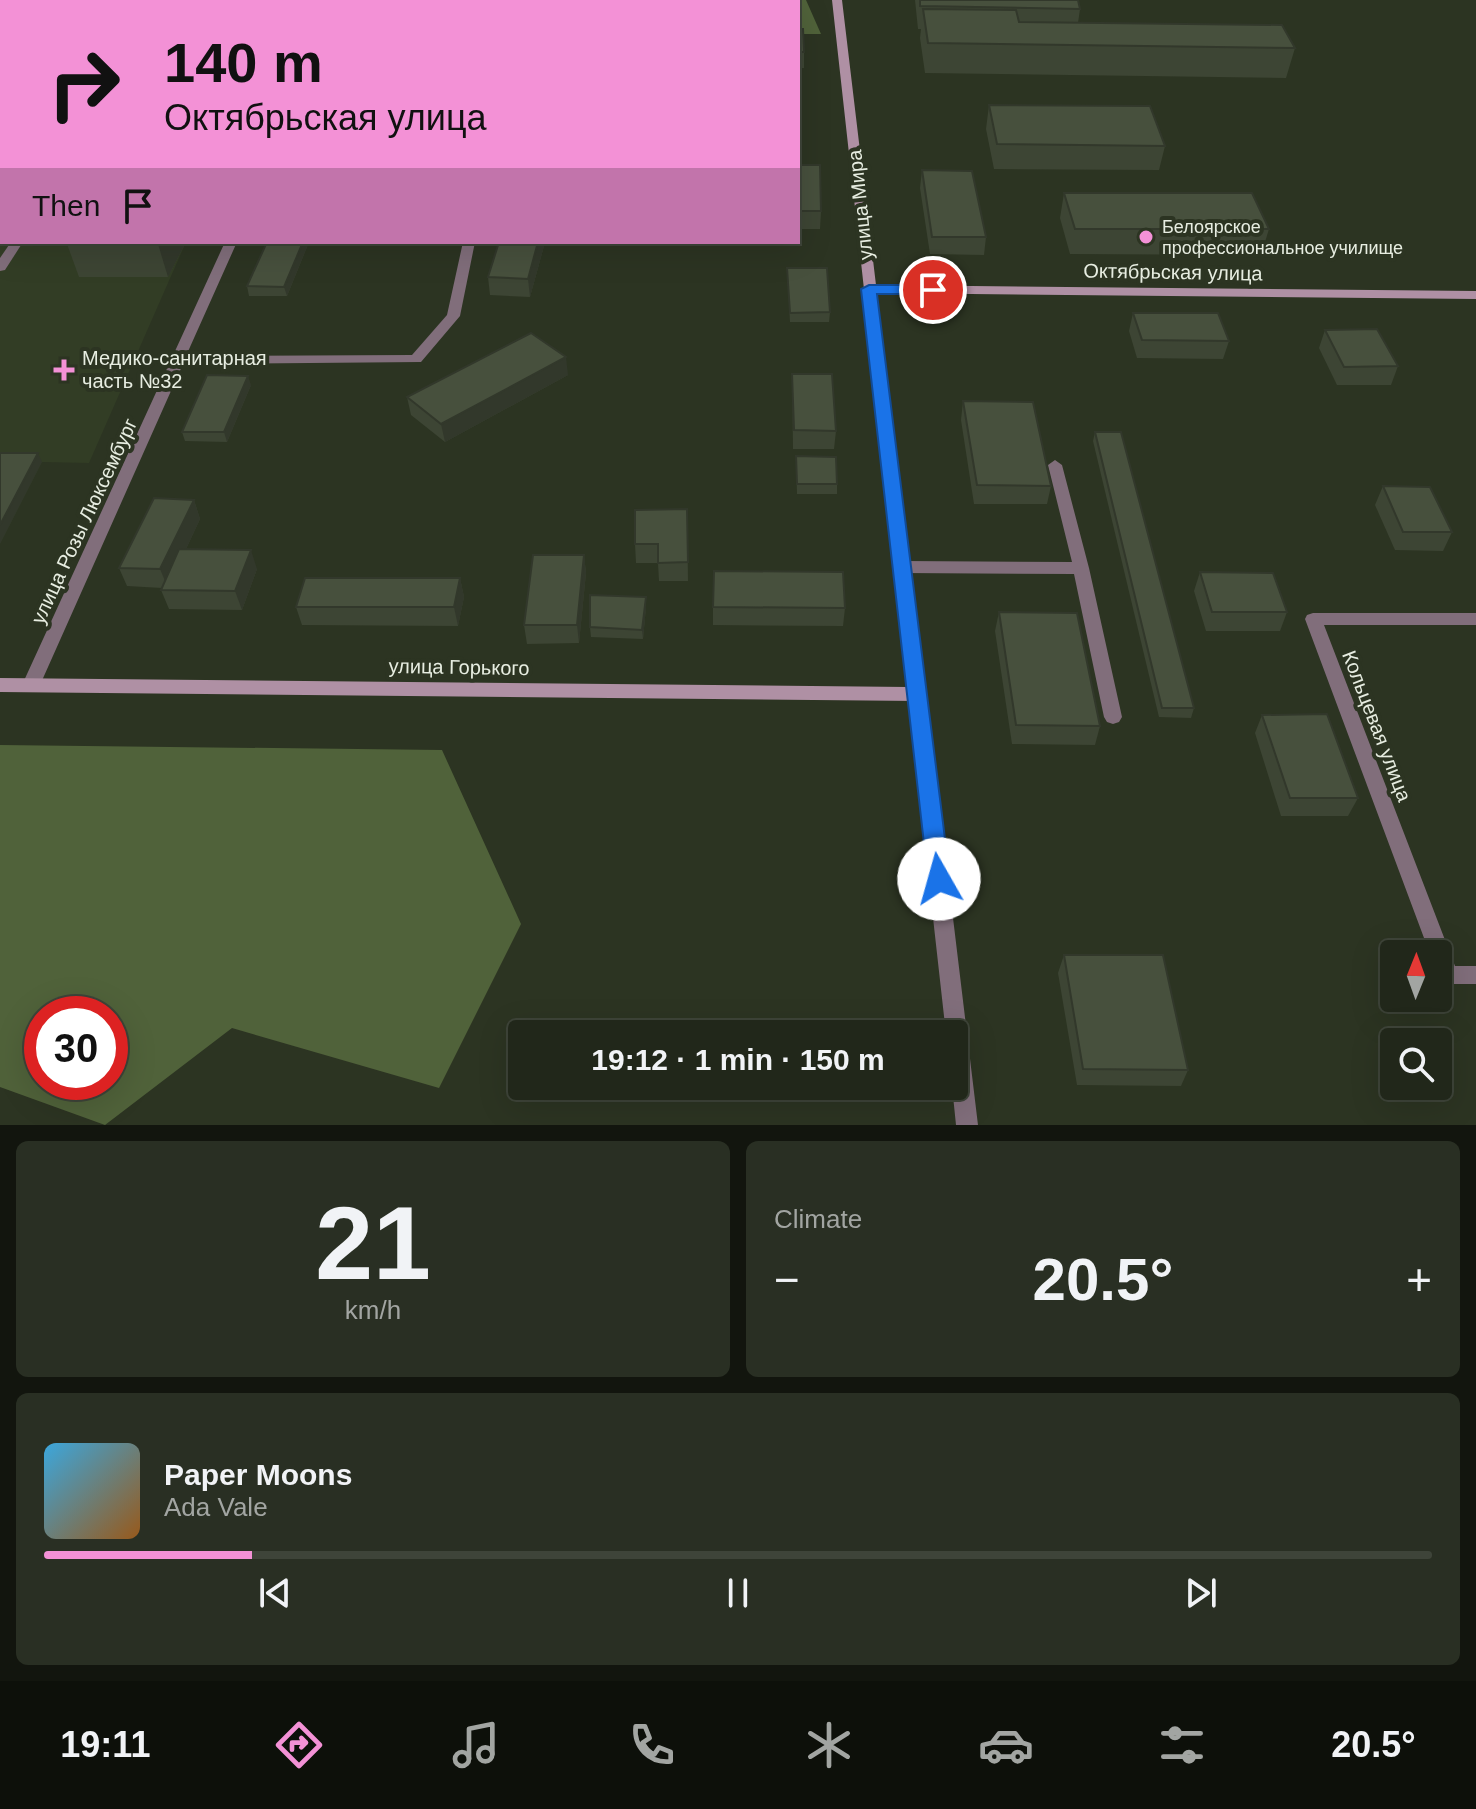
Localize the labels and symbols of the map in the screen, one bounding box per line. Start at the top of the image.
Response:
street label: улица Мира [843,148,877,261]
place label: Белоярское профессиональное училище [1162,217,1403,258]
marker: Белоярское профессиональное училище [1137,228,1155,246]
pin [899,256,967,324]
street label: Октябрьская улица [1083,259,1264,285]
place label: Медико-санитарная часть №32 [82,347,267,392]
marker: Медико-санитарная часть №32 [53,359,75,381]
street label: улица Розы Люксембург [27,415,141,627]
street label: Кольцевая улица [1338,648,1416,805]
street label: улица Горького [388,655,530,679]
position arrow [897,837,981,921]
north arrow [1380,940,1452,1012]
speed limit sign: 30 [24,996,128,1100]

